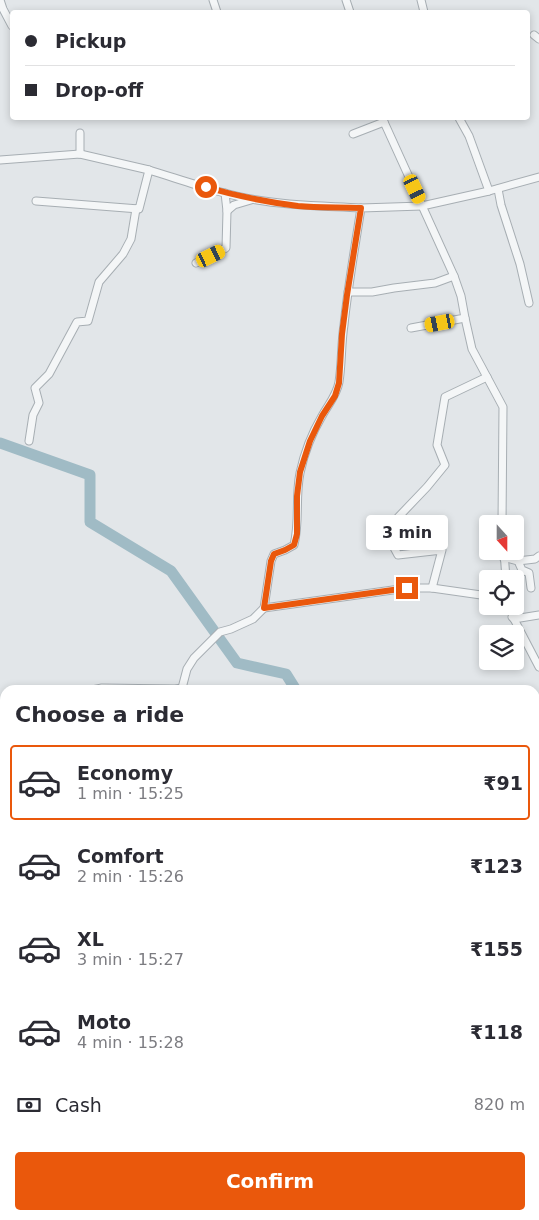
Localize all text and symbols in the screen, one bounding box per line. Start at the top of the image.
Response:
text: Pickup [55,30,126,52]
text: Drop-off [55,79,143,101]
car [401,172,428,206]
route start [195,176,217,198]
car [194,243,227,269]
car [423,313,456,333]
north arrow [479,515,524,560]
map controls [479,515,524,670]
callout: 3 min [366,516,448,550]
text: 3 min [382,523,432,542]
button: locate [479,570,524,615]
route end [396,577,418,599]
button: layers [479,625,524,670]
text: Choose a ride [15,702,184,727]
icon: car [17,760,62,805]
text: Economy [77,762,173,784]
text: ₹91 [483,772,523,794]
text: 1 min · 15:25 [77,784,184,803]
icon: car [17,843,62,888]
text: Comfort [77,845,164,867]
text: ₹123 [470,855,523,877]
text: 2 min · 15:26 [77,867,184,886]
icon: car [17,926,62,971]
text: XL [77,928,104,950]
text: ₹155 [470,938,523,960]
text: 3 min · 15:27 [77,950,184,969]
icon: car [17,1009,62,1054]
text: Moto [77,1011,131,1033]
text: ₹118 [470,1021,523,1043]
text: 4 min · 15:28 [77,1033,184,1052]
icon: cash [15,1091,43,1119]
text: Cash [55,1094,102,1116]
text: 820 m [474,1095,525,1114]
button: Confirm [15,1152,525,1210]

